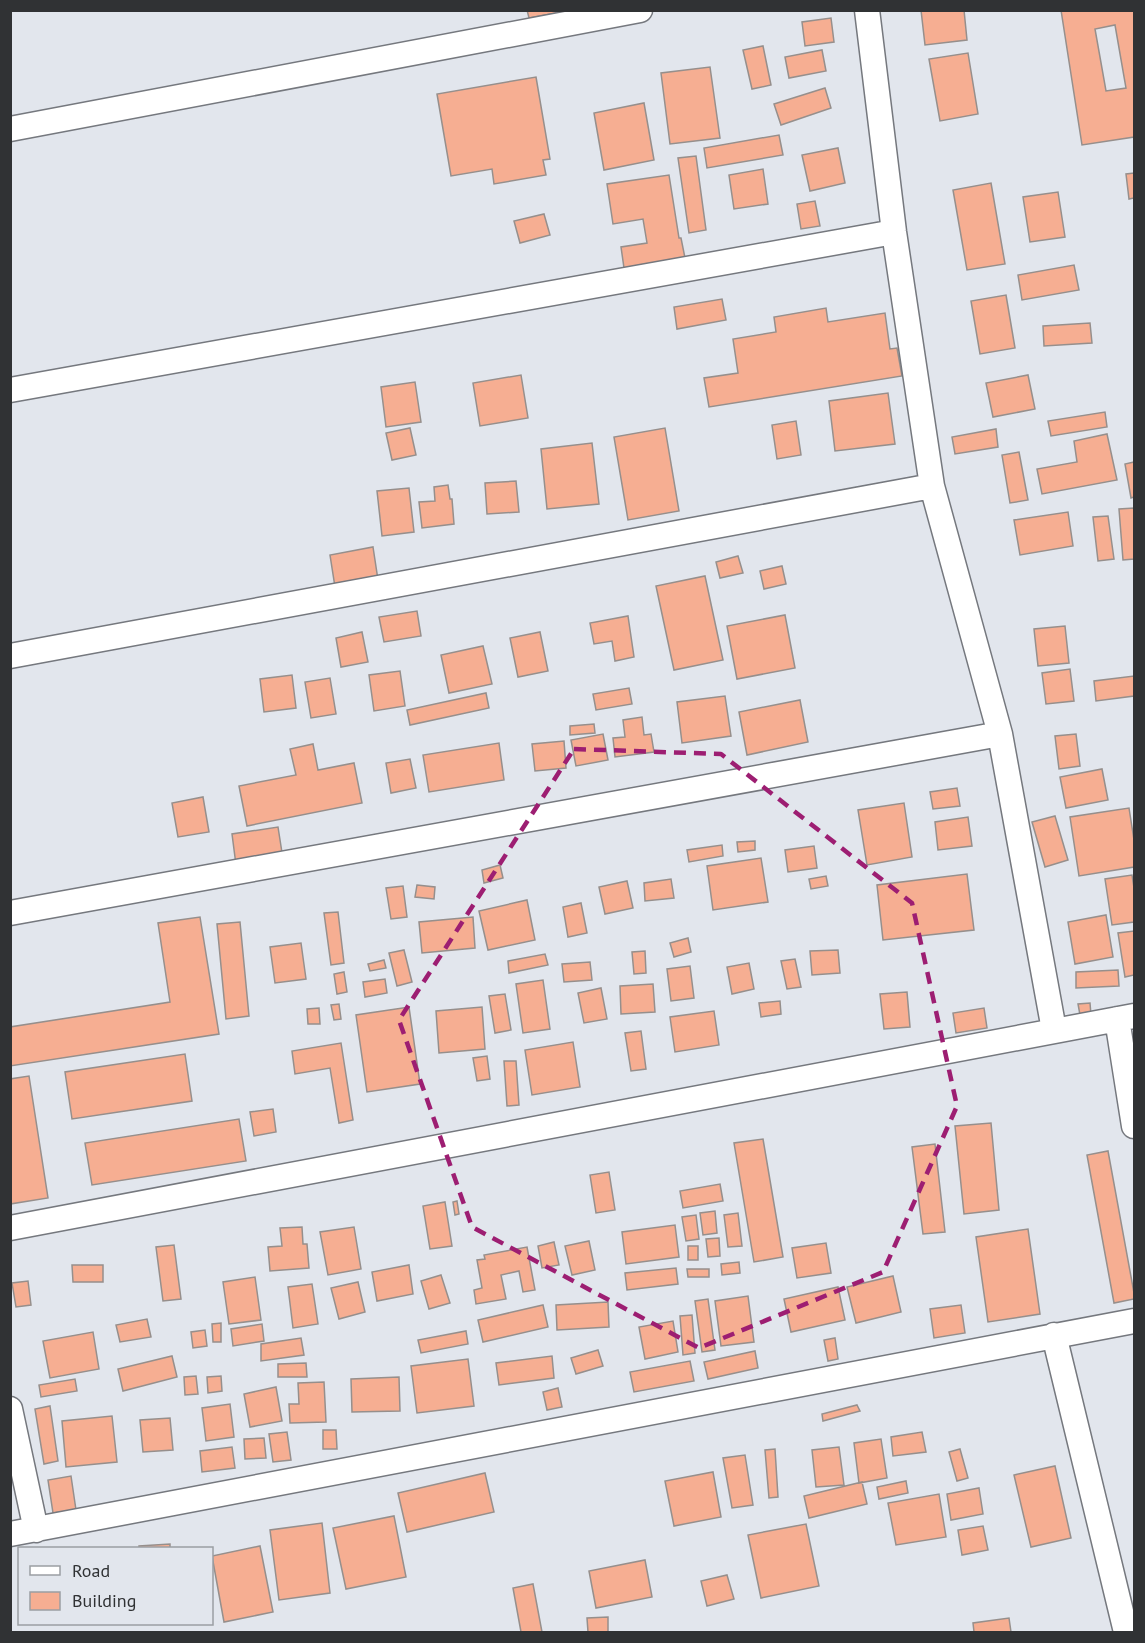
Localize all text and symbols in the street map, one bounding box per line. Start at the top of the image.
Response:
legend [18,1547,213,1625]
text: Road [72,1559,110,1582]
text: Building [72,1589,136,1612]

